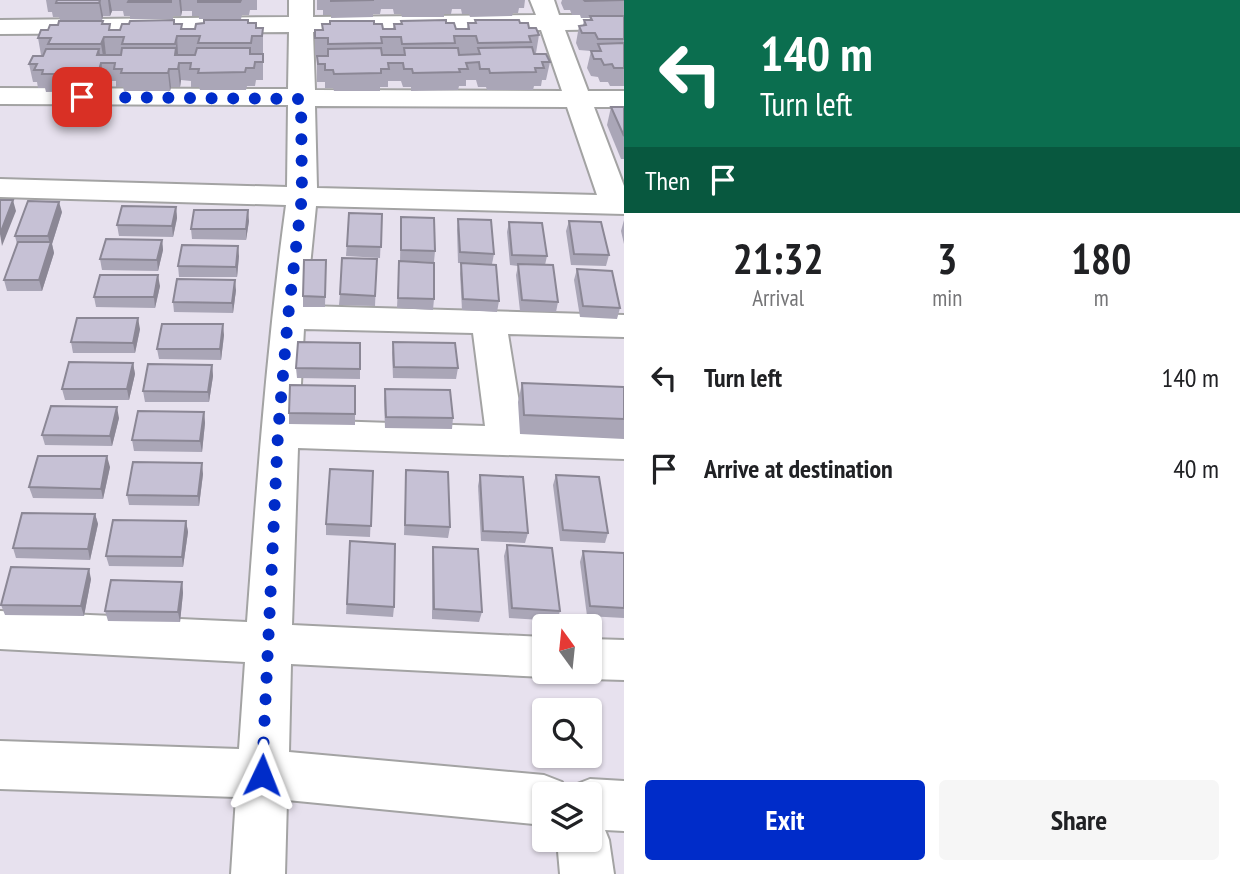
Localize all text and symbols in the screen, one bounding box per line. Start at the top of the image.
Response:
text: 140 m [760,21,873,85]
icon: left [645,28,736,119]
pin [52,67,112,127]
icon: arrive [63,78,101,116]
text: Turn left [760,83,852,125]
icon: arrive [704,161,742,199]
text: Then [645,164,690,197]
text: 21:32 [733,231,824,286]
text: 3 [937,231,957,286]
text: 180 [1071,231,1131,286]
text: Arrival [752,283,804,312]
text: min [932,283,962,312]
text: m [1094,283,1109,312]
icon: left [645,359,683,397]
text: Turn left [704,361,782,394]
text: 140 m [1161,361,1219,394]
icon: arrive [645,450,683,488]
text: Arrive at destination [704,452,893,485]
text: 40 m [1173,452,1219,485]
north arrow [532,614,602,684]
map controls [532,614,602,852]
button: search [532,698,602,768]
position arrow [225,738,299,812]
button: Exit [645,780,925,860]
button: Share [939,780,1219,860]
button: layers [532,782,602,852]

